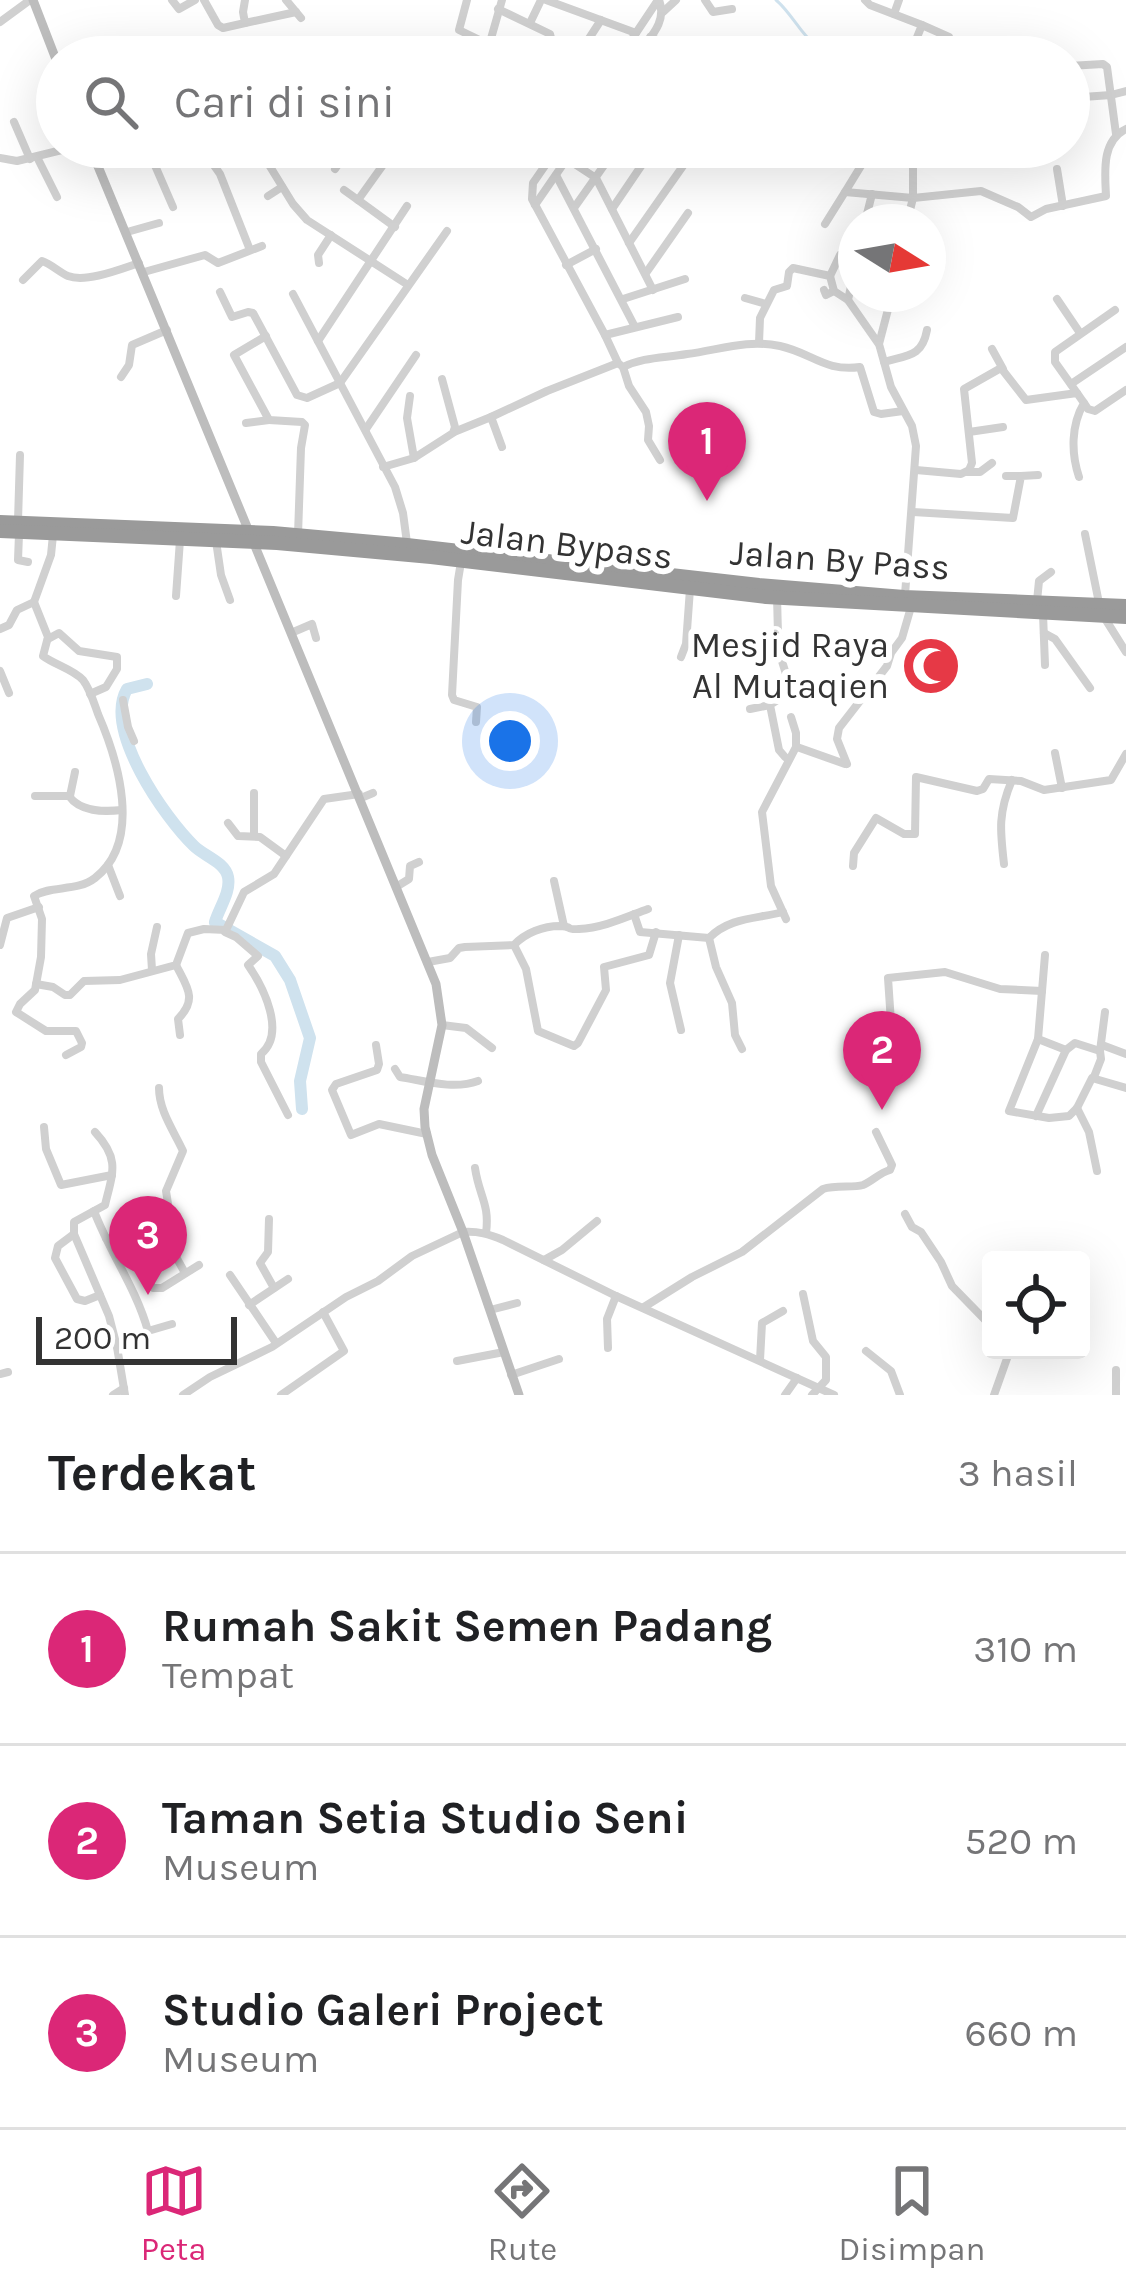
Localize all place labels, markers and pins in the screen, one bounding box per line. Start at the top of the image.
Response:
pin: 1 [668,402,746,501]
place label: Mesjid Raya Al Mutaqien [691,624,889,707]
mosque icon: Mesjid Raya Al Mutaqien [900,635,962,697]
pin: 2 [843,1011,921,1110]
pin: 3 [109,1196,187,1295]

